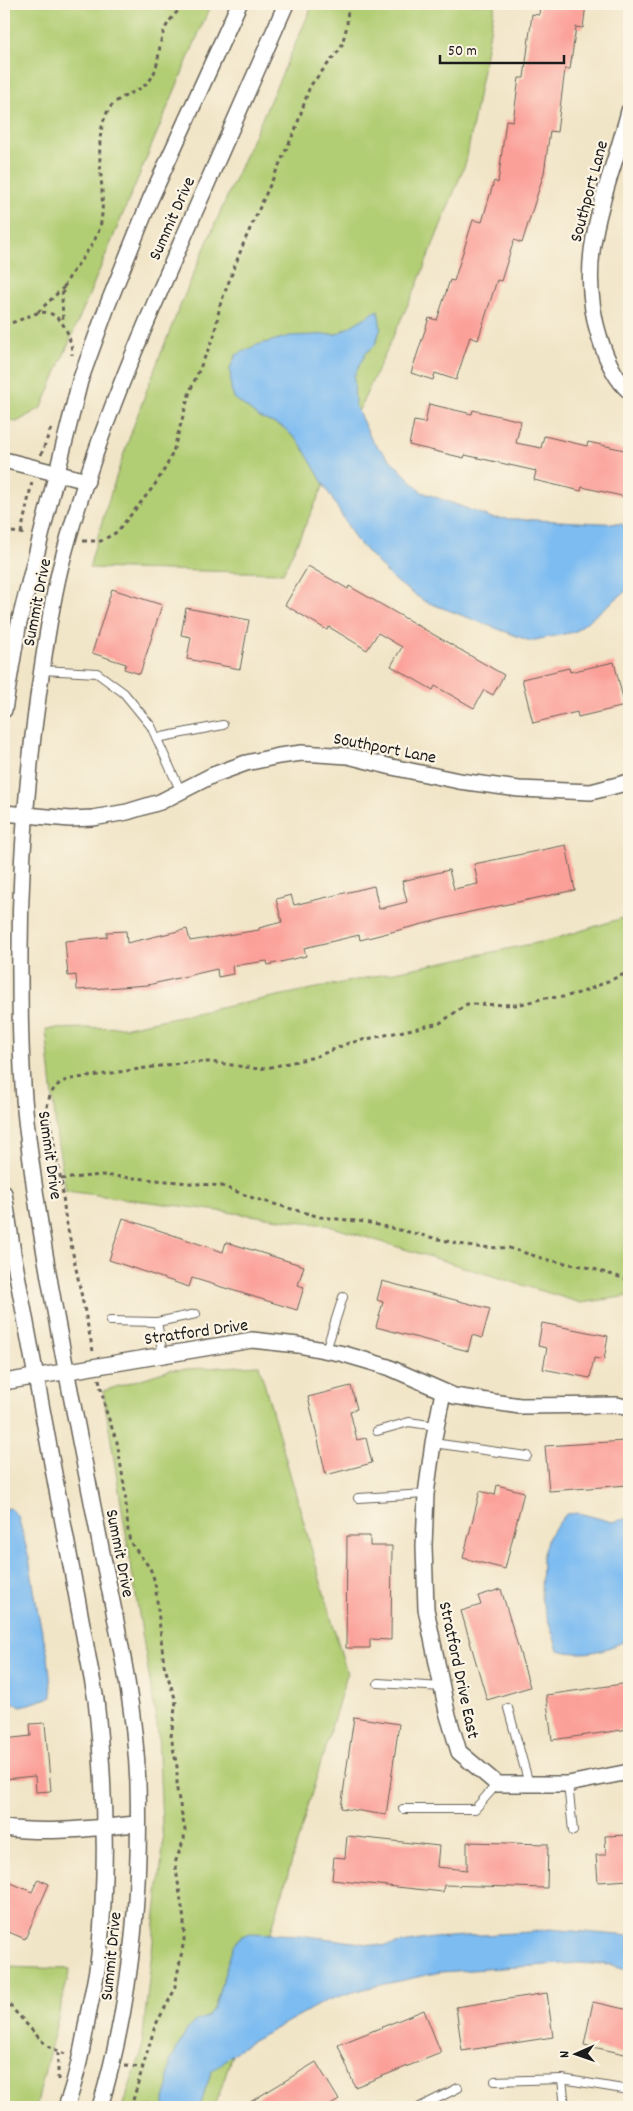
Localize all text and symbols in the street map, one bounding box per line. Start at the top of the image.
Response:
scale bar [440,32,564,64]
text: 50 m [448,41,477,63]
street label: Southport Lane [565,138,616,245]
street label: Summit Drive [144,173,203,265]
street label: Summit Drive [18,556,59,649]
street label: Southport Lane [331,727,438,772]
street label: Summit Drive [30,1109,67,1201]
street label: Stratford Drive [143,1314,250,1353]
street label: Summit Drive [98,1507,139,1600]
street label: Stratford Drive East [431,1600,484,1742]
street label: Summit Drive [95,1911,130,2002]
north arrow [550,2028,600,2078]
text: N [555,2050,575,2058]

